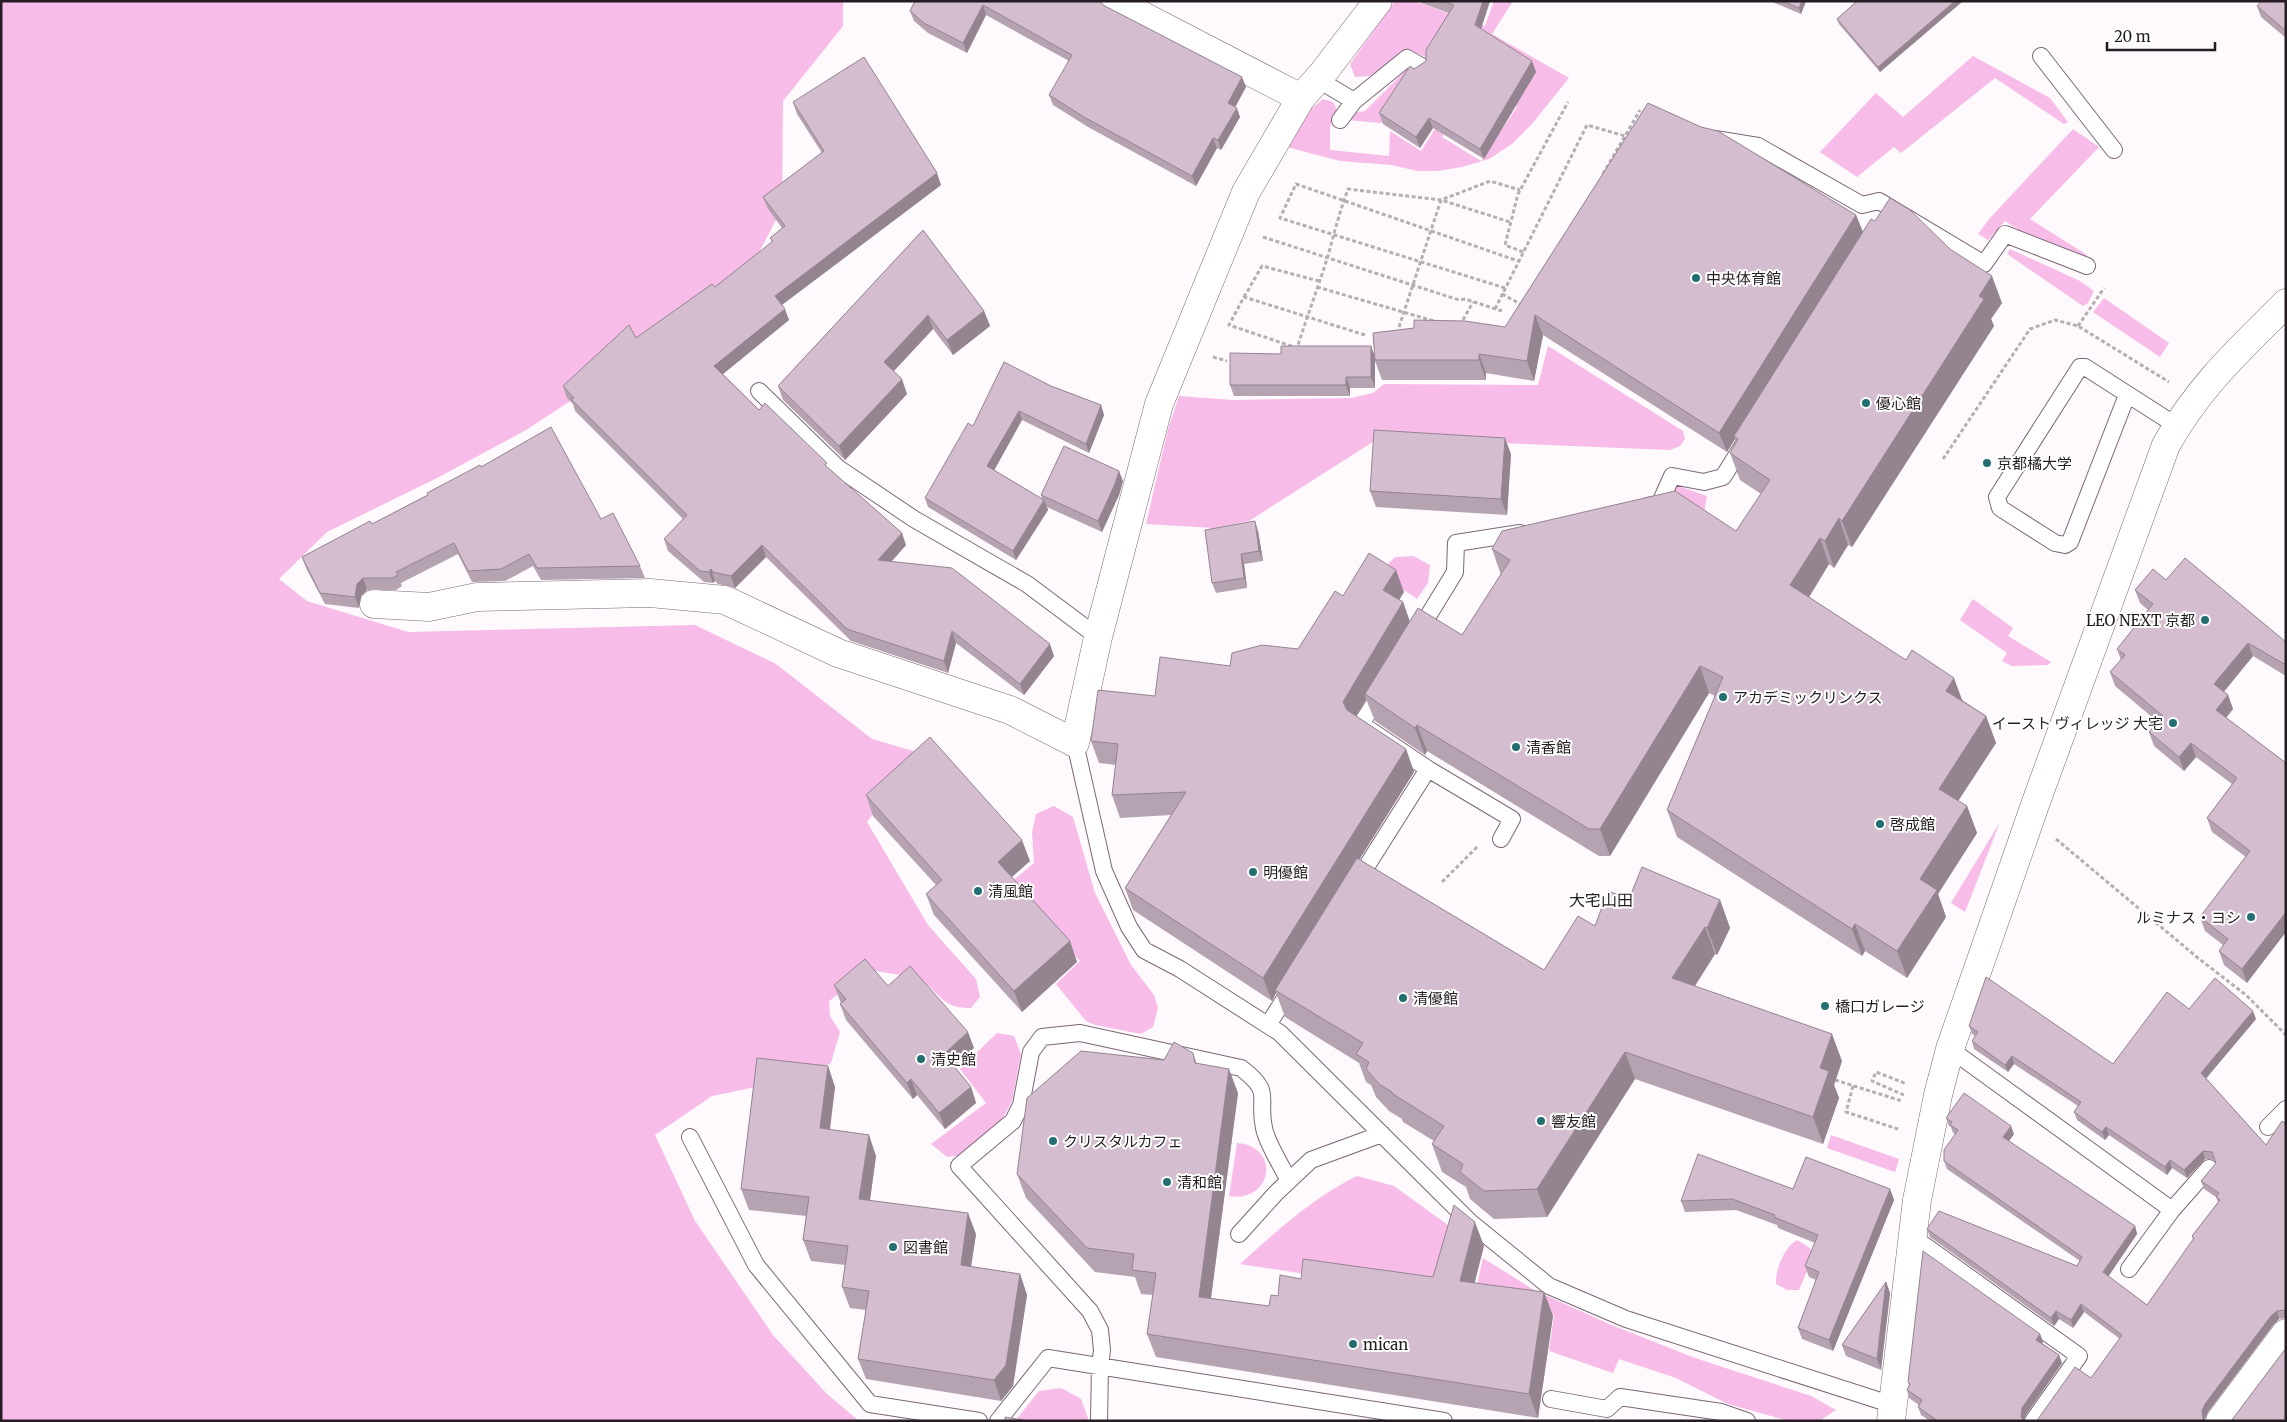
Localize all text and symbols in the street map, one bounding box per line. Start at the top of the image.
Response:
scale bar [2107,20,2214,52]
text: 20 m [2114,27,2151,46]
place label: 中央体育館 [1706,269,1781,288]
marker: 中央体育館 [1690,272,1702,284]
place label: 優心館 [1876,394,1921,413]
marker: 優心館 [1860,397,1872,409]
place label: 京都橘大学 [1997,454,2072,473]
marker: 京都橘大学 [1981,457,1993,469]
place label: LEO NEXT 京都 [2086,611,2195,630]
marker: LEO NEXT 京都 [2199,614,2211,626]
place label: アカデミックリンクス [1733,688,1883,707]
marker: アカデミックリンクス [1717,691,1729,703]
place label: イースト ヴィレッジ 大宅 [1992,714,2163,733]
marker: イースト ヴィレッジ 大宅 [2167,717,2179,729]
place label: 清香館 [1526,738,1571,757]
marker: 清香館 [1510,741,1522,753]
place label: 啓成館 [1890,815,1935,834]
marker: 啓成館 [1874,818,1886,830]
place label: 明優館 [1263,863,1308,882]
marker: 明優館 [1247,866,1259,878]
place label: 清風館 [988,882,1033,901]
marker: 清風館 [972,885,984,897]
district label: 大宅山田 [1569,890,1633,910]
place label: ルミナス・ヨシ [2136,908,2241,927]
marker: ルミナス・ヨシ [2245,911,2257,923]
place label: 清優館 [1413,989,1458,1008]
marker: 清優館 [1397,992,1409,1004]
place label: 橋口ガレージ [1835,997,1925,1016]
marker: 橋口ガレージ [1819,1000,1831,1012]
place label: 清史館 [931,1050,976,1069]
marker: 清史館 [915,1053,927,1065]
place label: 響友館 [1551,1112,1596,1131]
marker: 響友館 [1535,1115,1547,1127]
place label: クリスタルカフェ [1063,1132,1183,1151]
marker: クリスタルカフェ [1047,1135,1059,1147]
place label: 清和館 [1177,1173,1222,1192]
marker: 清和館 [1161,1176,1173,1188]
place label: 図書館 [903,1238,948,1257]
marker: 図書館 [887,1241,899,1253]
place label: mican [1363,1335,1408,1354]
marker: mican [1347,1338,1359,1350]

